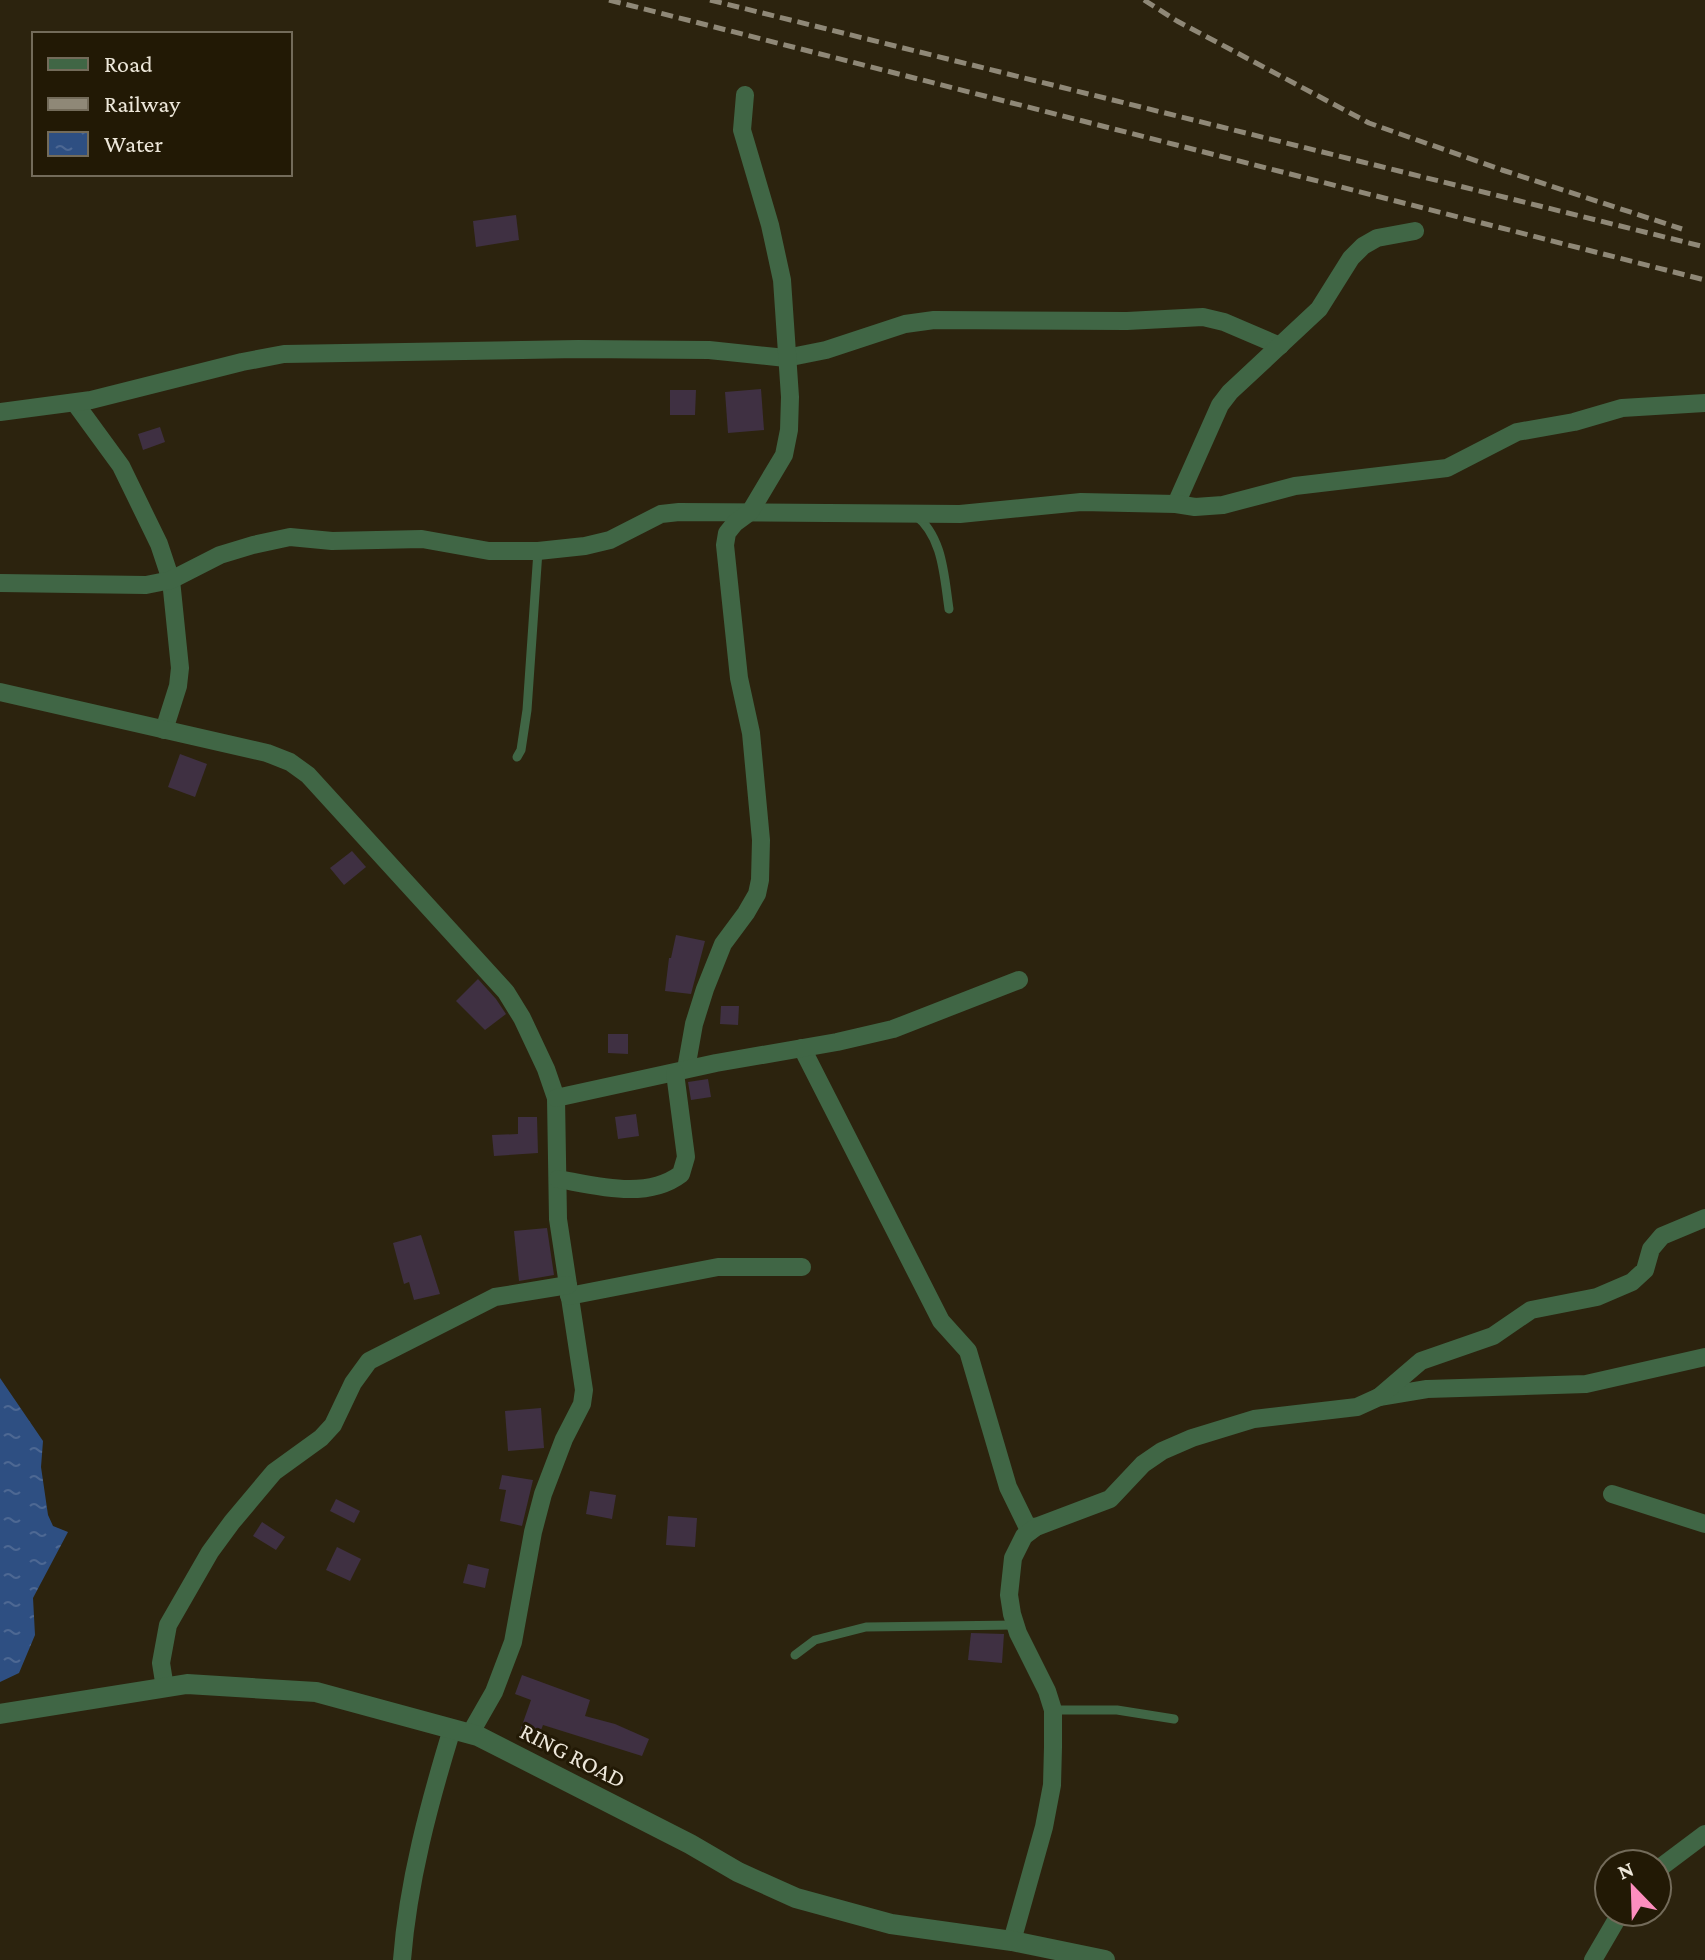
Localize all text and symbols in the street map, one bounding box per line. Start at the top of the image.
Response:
legend [32,32,292,176]
text: Road [104,50,153,77]
text: Railway [104,90,181,117]
text: Water [104,130,163,157]
street label: RING ROAD [516,1717,630,1793]
north arrow [1593,1848,1673,1928]
text: N [1614,1856,1637,1884]

